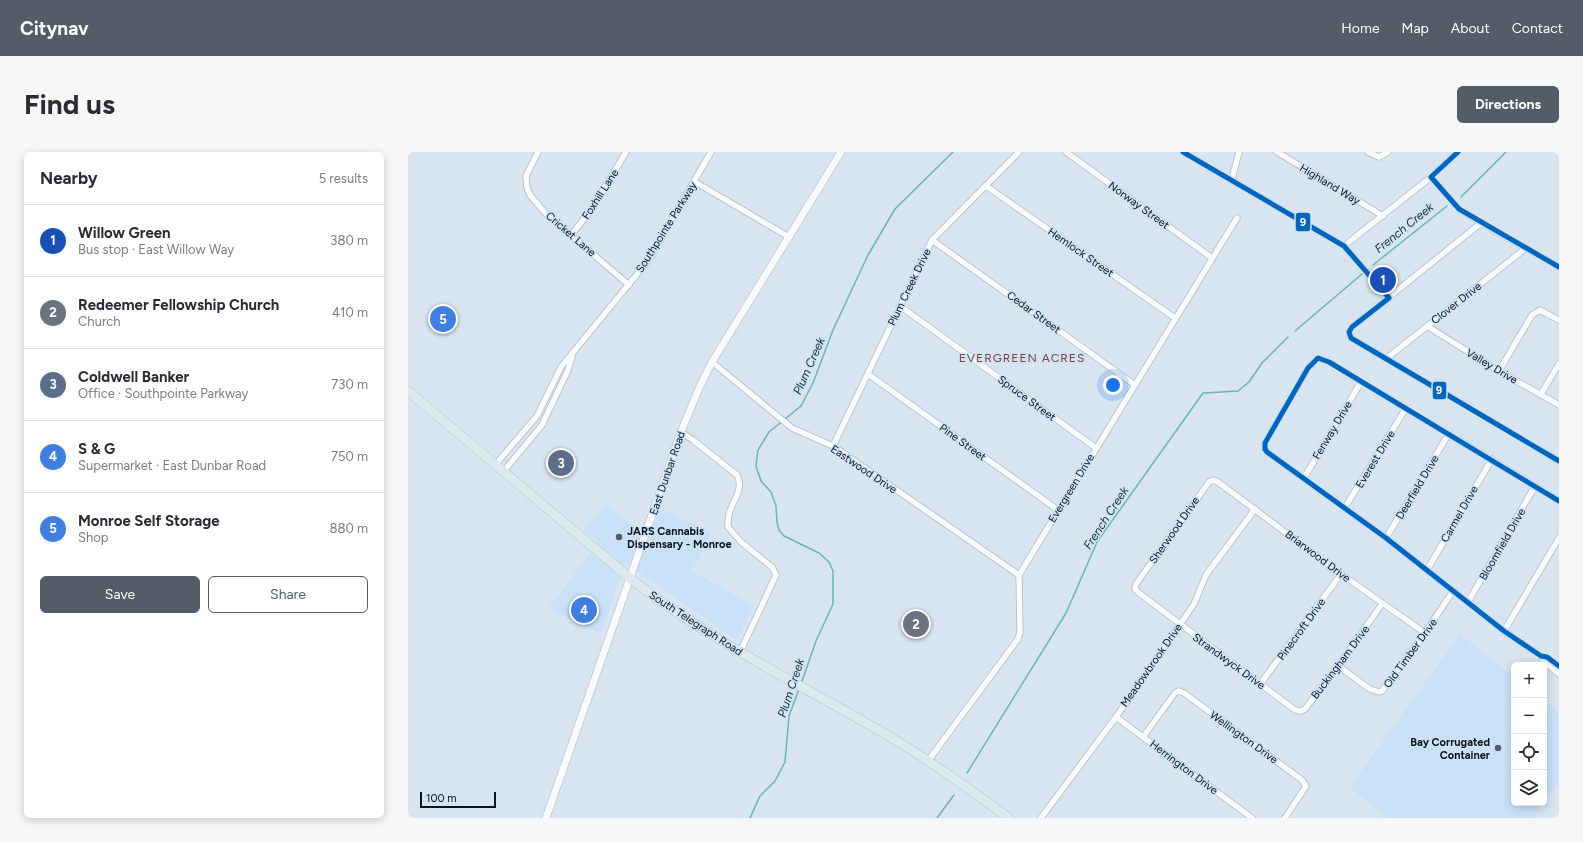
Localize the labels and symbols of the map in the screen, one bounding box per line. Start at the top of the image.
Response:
street label: Highland Way [1297,161,1362,208]
street label: Foxhill Lane [579,167,621,222]
street label: Southpointe Parkway [633,179,700,275]
street label: Norway Street [1106,179,1172,232]
water label: French Creek [1372,199,1437,256]
street label: Cricket Lane [543,209,598,260]
line badge: 9 [1295,212,1311,232]
text: 9 [1300,216,1306,229]
street label: Hemlock Street [1045,225,1116,280]
street label: Plum Creek Drive [885,247,934,328]
pin: 1 [1370,265,1396,295]
street label: Clover Drive [1429,280,1484,327]
street label: Cedar Street [1004,289,1063,336]
pin: 5 [430,304,456,334]
water label: Plum Creek [790,334,828,397]
street label: Valley Drive [1464,346,1520,387]
district label: EVERGREEN ACRES [959,351,1085,365]
street label: Spruce Street [995,373,1058,424]
your location [1103,375,1123,395]
line badge: 9 [1432,381,1447,400]
text: 9 [1436,384,1442,397]
street label: Fenway Drive [1310,399,1355,462]
street label: Pine Street [937,421,989,464]
street label: Everest Drive [1353,428,1398,491]
street label: East Dunbar Road [647,430,688,517]
street label: Eastwood Drive [828,442,899,496]
pin: 3 [548,448,574,478]
street label: Evergreen Drive [1046,451,1097,525]
street label: Deerfield Drive [1393,453,1442,522]
water label: French Creek [1081,483,1132,552]
street label: Carmel Drive [1438,484,1481,545]
street label: Sherwood Drive [1147,494,1202,566]
street label: Bloomfield Drive [1477,506,1528,583]
place label: JARS Cannabis Dispensary - Monroe [627,525,732,551]
street label: Briarwood Drive [1283,528,1353,585]
marker: JARS Cannabis Dispensary - Monroe [614,532,624,542]
street label: South Telegraph Road [647,588,745,658]
pin: 4 [571,595,597,625]
street label: Pinecroft Drive [1275,596,1328,663]
pin: 2 [903,609,929,639]
street label: Old Timber Drive [1381,616,1440,690]
street label: Meadowbrook Drive [1118,621,1185,709]
street label: Buckingham Drive [1309,623,1372,702]
street label: Strandwyck Drive [1190,631,1268,692]
water label: Plum Creek [775,656,807,719]
street label: Wellington Drive [1207,708,1280,766]
place label: Bay Corrugated Container [1410,736,1491,762]
street label: Herrington Drive [1147,738,1220,797]
marker: Bay Corrugated Container [1493,743,1503,753]
scale bar [420,790,496,809]

